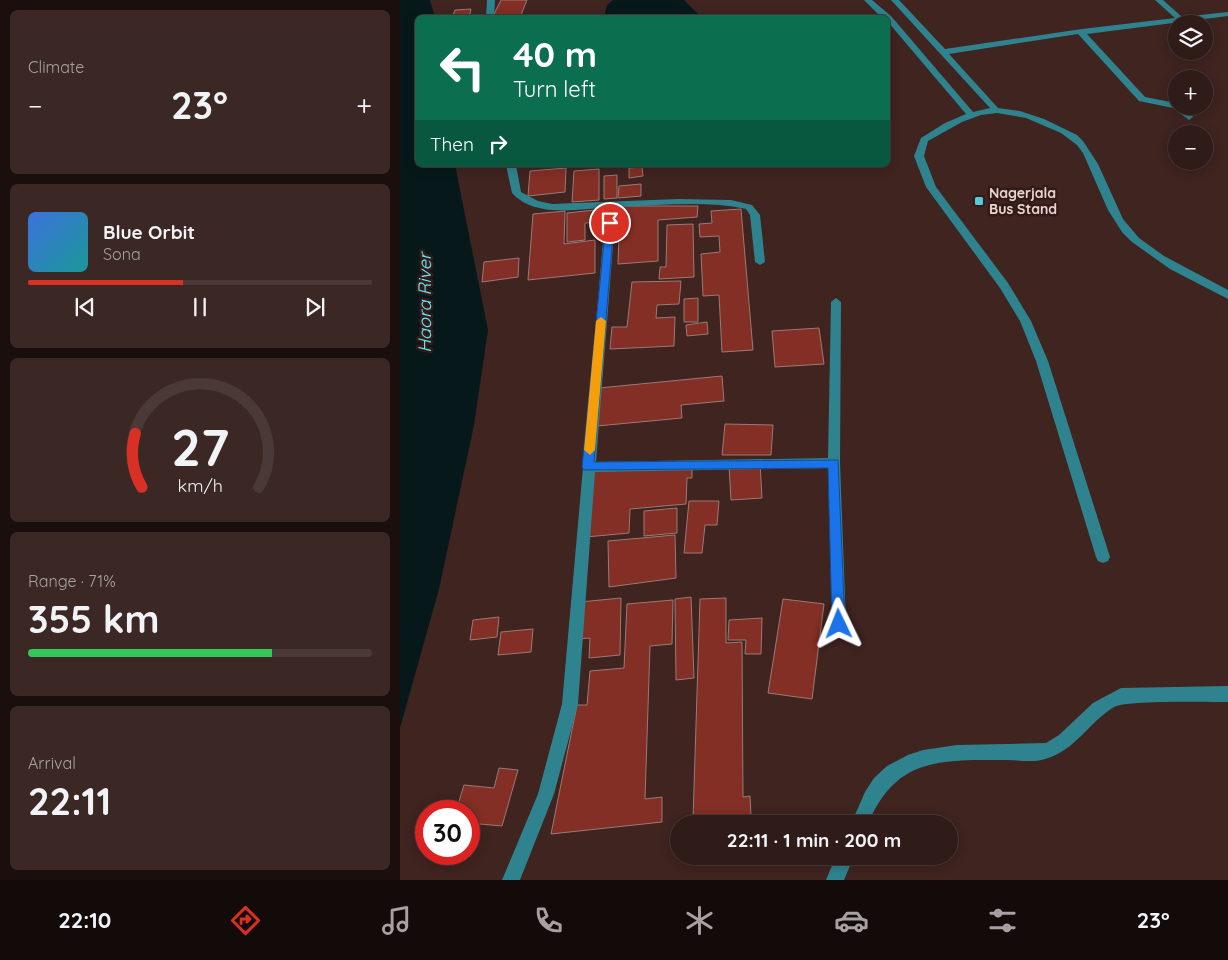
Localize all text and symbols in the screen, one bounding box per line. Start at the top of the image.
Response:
map controls [1168,15,1213,170]
button: layers [1168,15,1213,60]
text: 40 m [513,32,597,76]
icon: left [430,35,495,100]
text: Climate [28,57,84,77]
button: + [1168,70,1213,115]
text: Turn left [513,75,596,103]
text: 23° [171,81,228,129]
text: − [28,88,43,123]
text: + [356,88,372,123]
button: − [1168,125,1213,170]
icon: right [484,130,512,158]
text: Then [430,132,474,156]
place label: Nagerjala Bus Stand [989,184,1057,218]
marker: Nagerjala Bus Stand [973,195,985,207]
pin [589,202,631,244]
icon: arrive [596,209,624,237]
text: Blue Orbit [103,220,195,244]
text: Sona [103,244,141,264]
water label: Haora River [413,251,436,353]
icon: previous [71,293,99,321]
icon: pause [186,293,214,321]
icon: next [301,293,329,321]
text: 27 [171,414,229,479]
text: km/h [177,474,223,496]
text: Range · 71% [28,571,116,591]
text: 355 km [28,595,159,643]
position arrow [812,597,864,649]
text: Arrival [28,753,76,773]
text: 22:11 [28,777,111,825]
speed limit sign: 30 [415,800,480,865]
text: 22:11 · 1 min · 200 m [727,828,901,852]
icon: directions [228,903,263,938]
icon: music [379,903,414,938]
icon: phone [531,903,566,938]
icon: climate [682,903,717,938]
icon: car [834,903,869,938]
icon: filters [985,903,1020,938]
text: 22:10 [58,906,111,934]
text: 23° [1137,906,1170,934]

